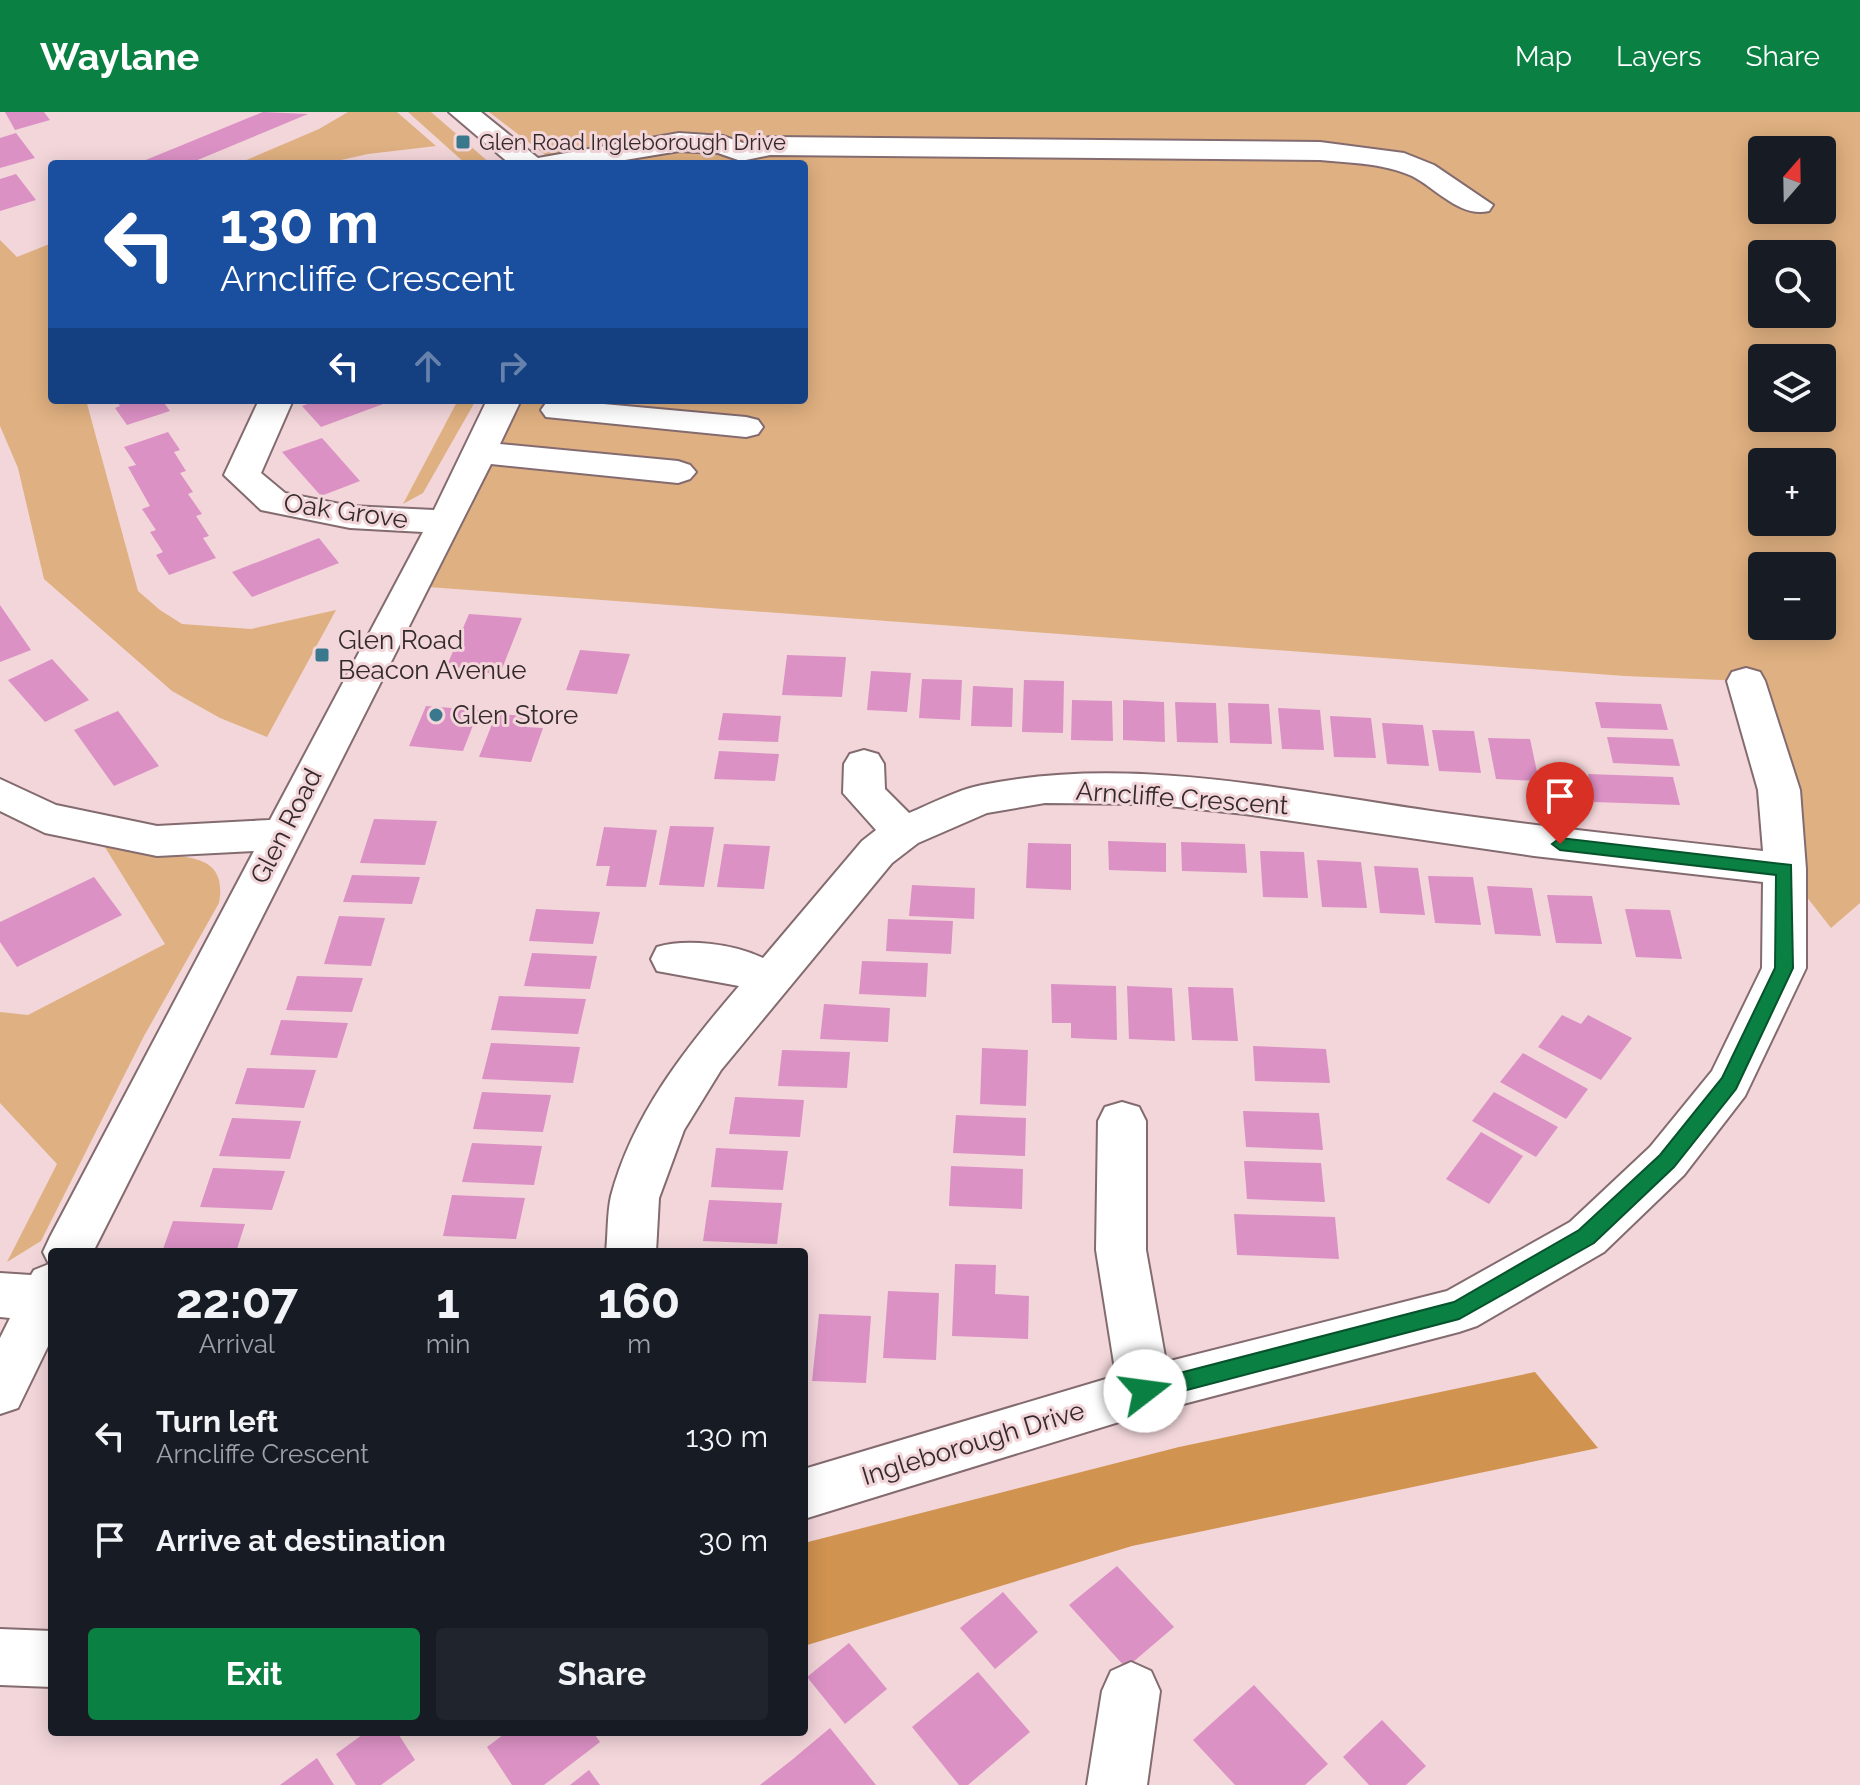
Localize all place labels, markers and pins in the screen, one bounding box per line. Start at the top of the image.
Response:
place label: Glen Road Ingleborough Drive [479,129,786,155]
marker: Glen Road Ingleborough Drive [454,133,472,151]
place label: Glen Road Beacon Avenue [338,625,527,685]
marker: Glen Road Beacon Avenue [313,646,331,664]
place label: Glen Store [452,700,578,730]
marker: Glen Store [427,706,445,724]
pin [1526,762,1594,844]

